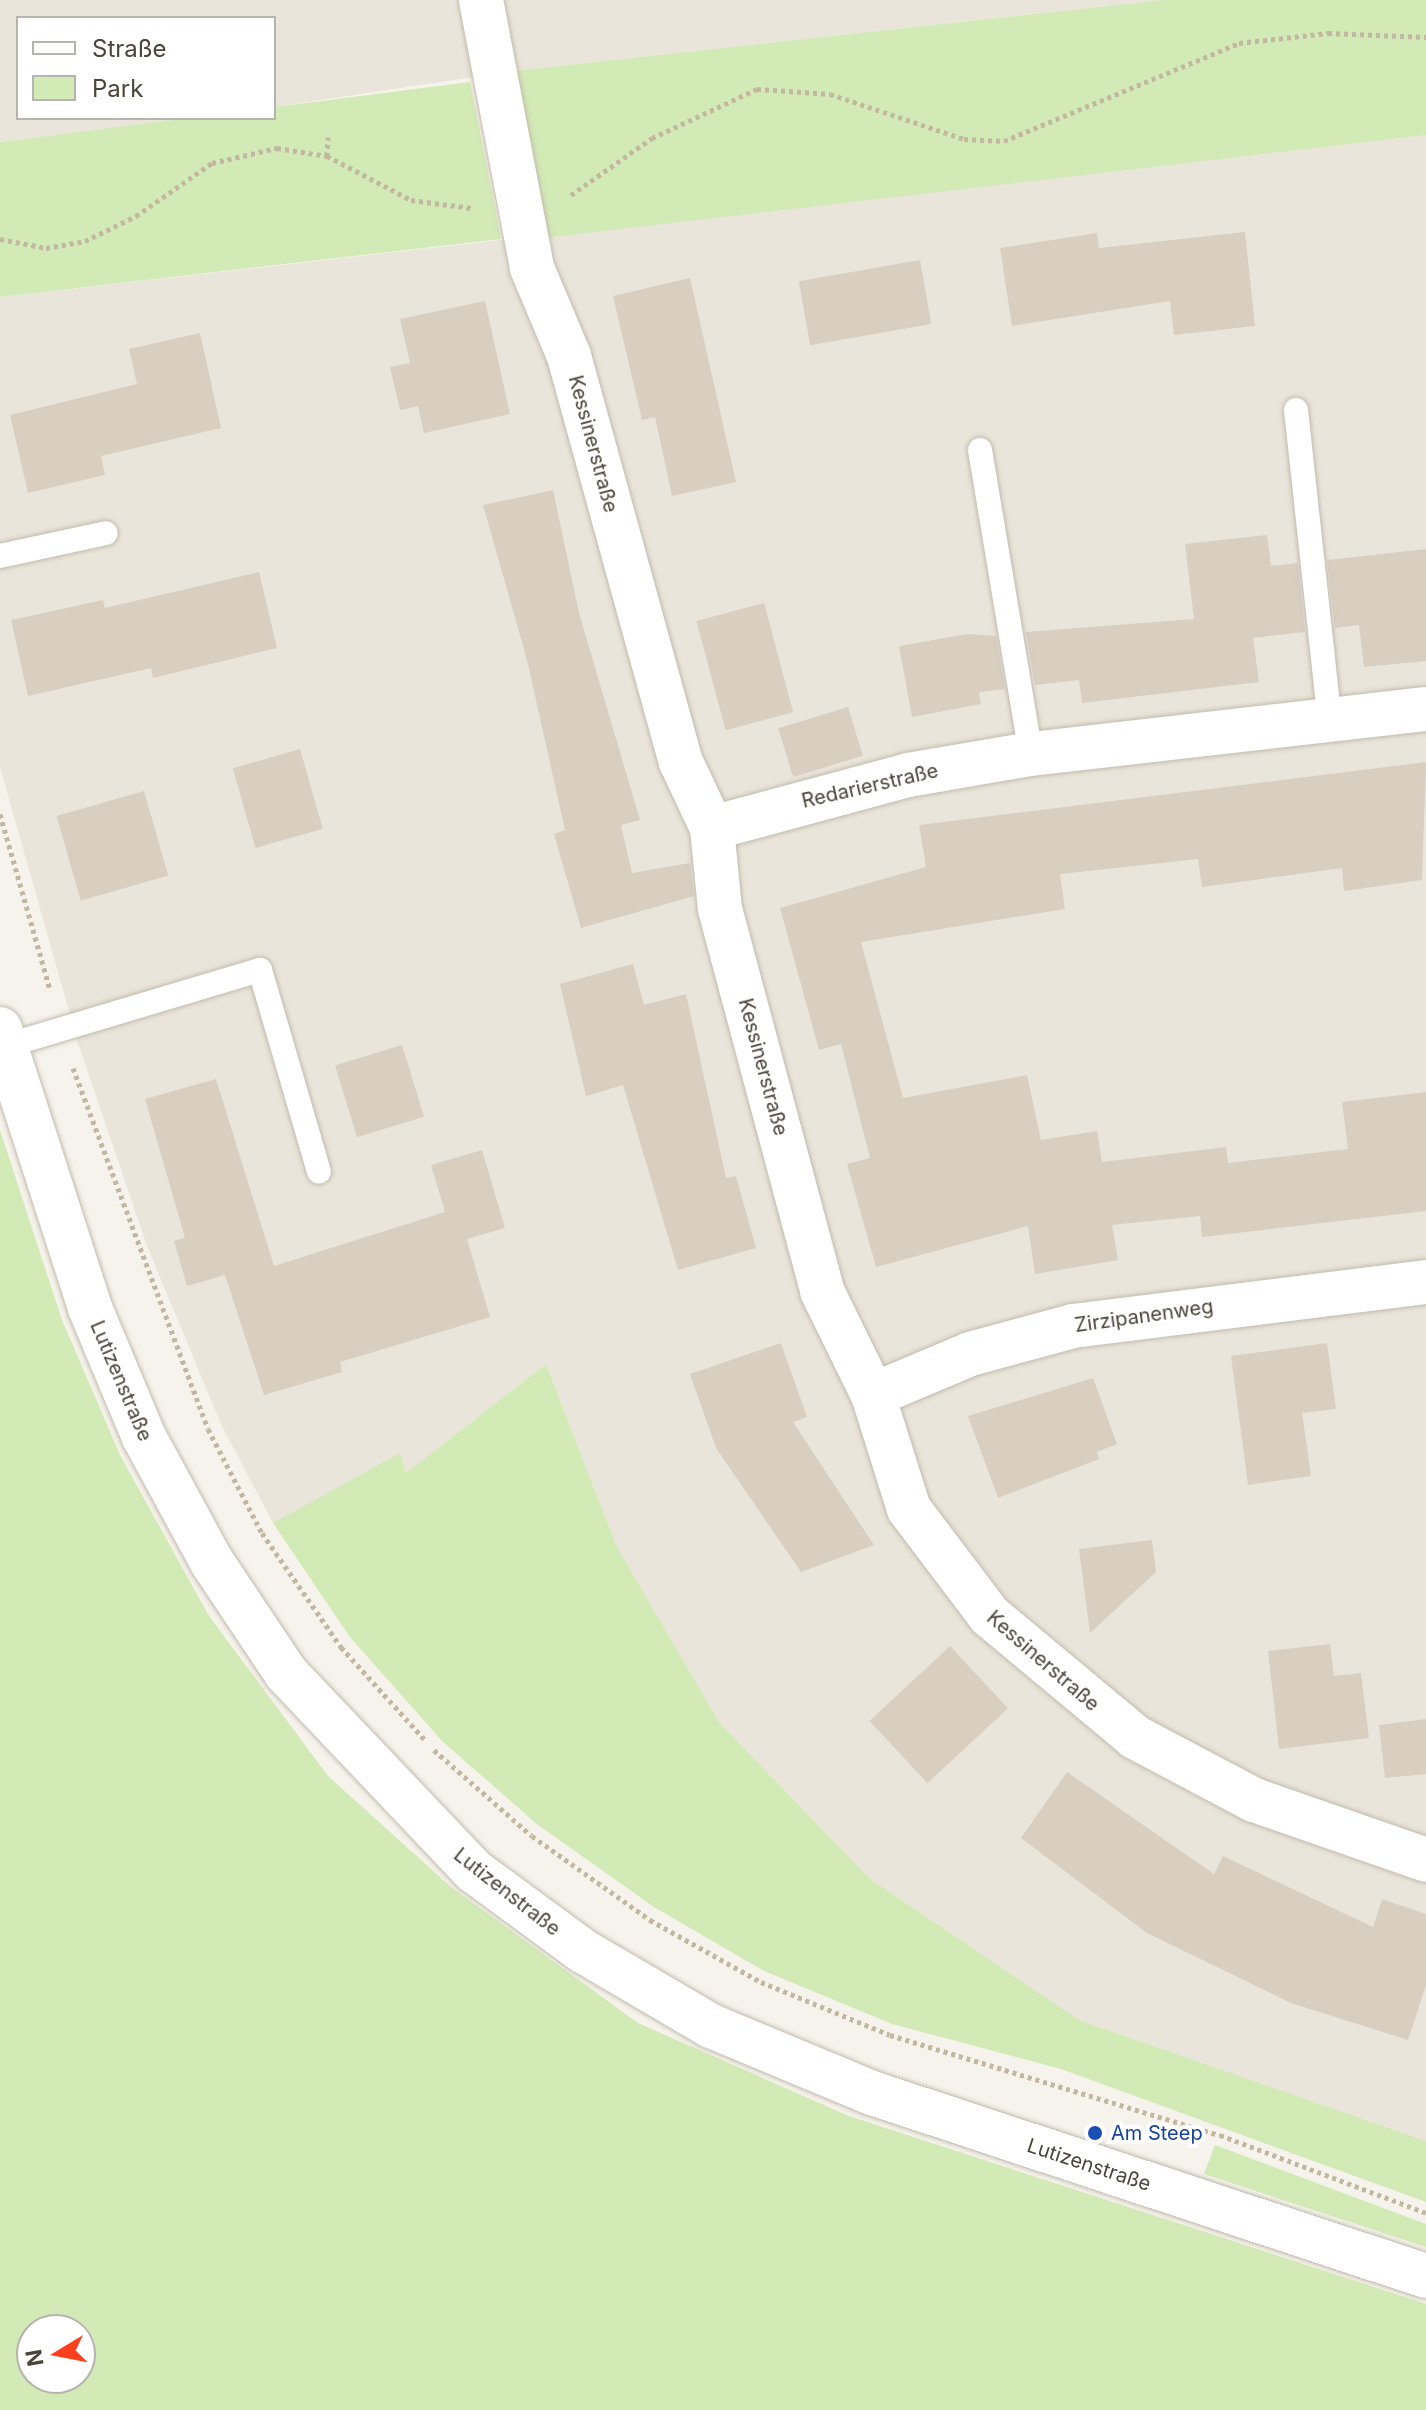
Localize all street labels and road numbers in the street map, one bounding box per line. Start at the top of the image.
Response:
street label: Kessinerstraße [563,373,623,515]
street label: Redarierstraße [799,759,941,813]
street label: Kessinerstraße [733,996,793,1138]
street label: Zirzipanenweg [1073,1294,1215,1338]
street label: Lutizenstraße [85,1317,157,1445]
street label: Kessinerstraße [982,1606,1104,1716]
street label: Lutizenstraße [449,1843,565,1941]
street label: Lutizenstraße [1024,2134,1154,2196]

